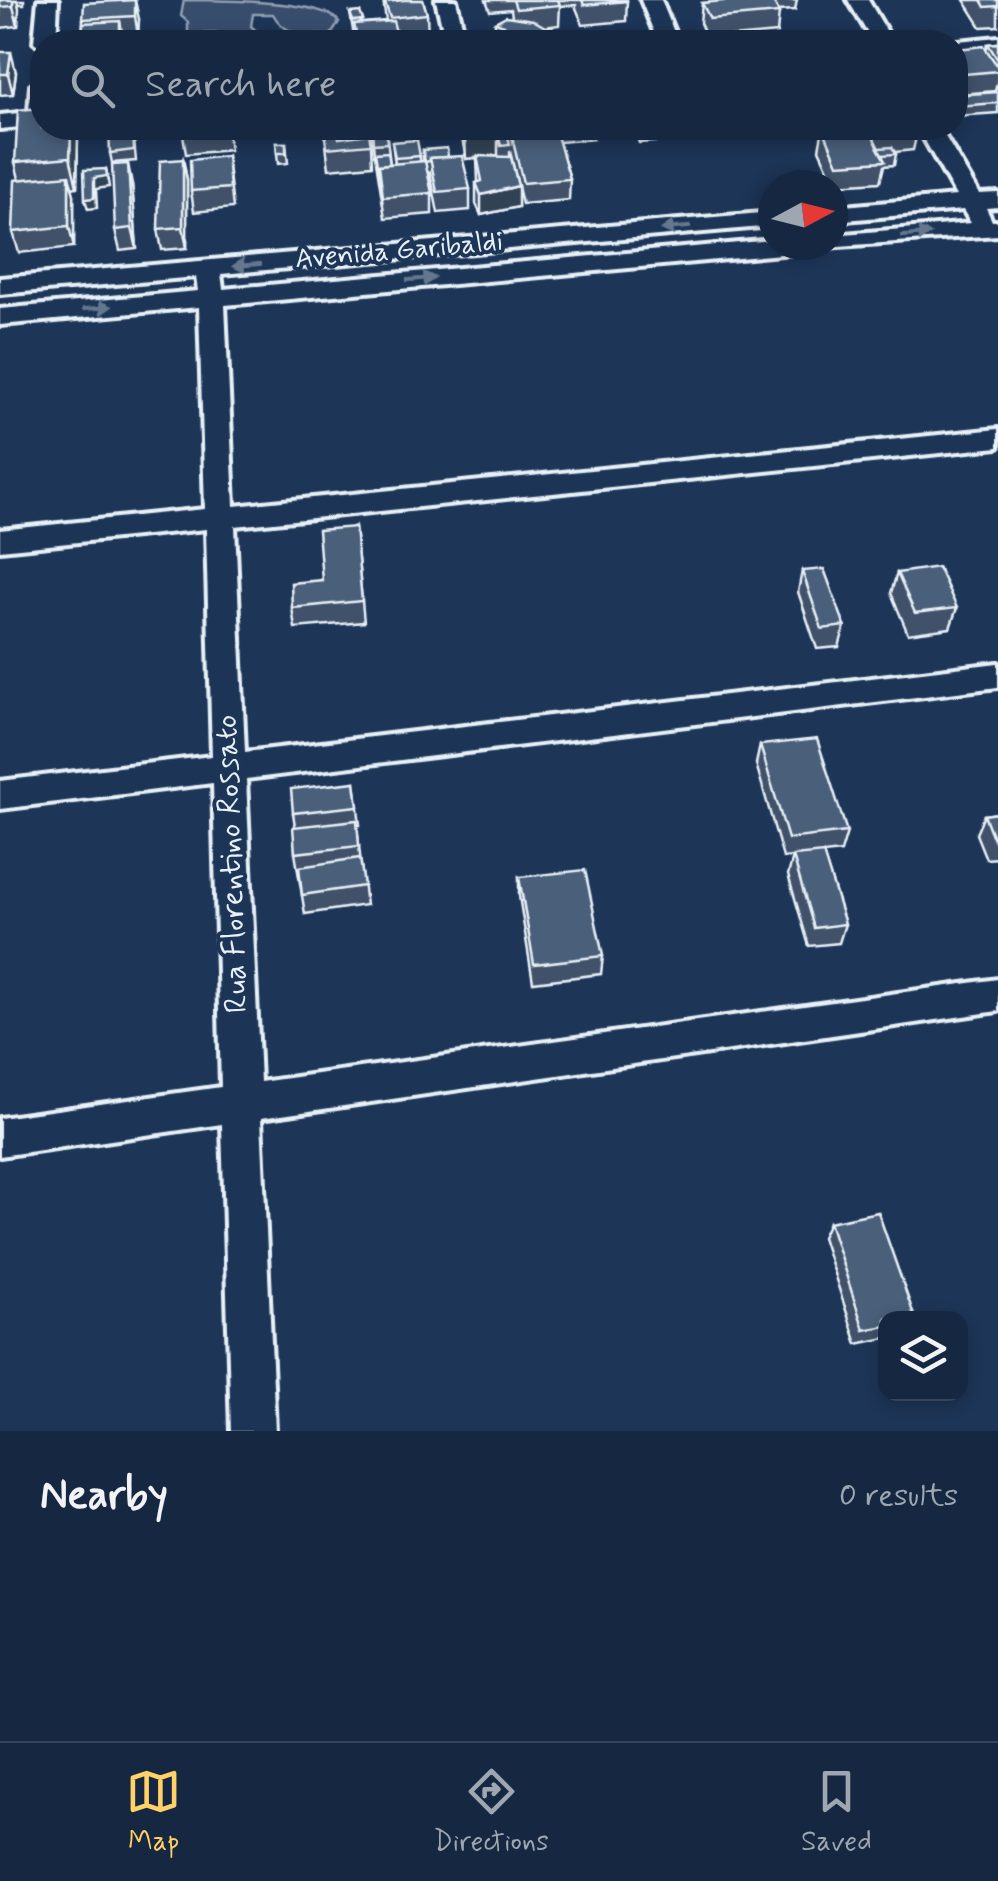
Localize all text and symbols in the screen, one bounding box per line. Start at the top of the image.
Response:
search box [30,30,968,140]
icon: search [65,58,120,113]
text: Search here [145,61,336,110]
north arrow [758,170,848,260]
one-way arrow [659,220,691,236]
street label: Avenida Garibaldi [293,223,505,279]
one-way arrow [900,227,932,243]
one-way arrow [231,257,263,273]
one-way arrow [405,271,437,287]
one-way arrow [82,300,114,316]
street label: Rua Florentino Rossato [206,714,258,1014]
map controls [878,1311,968,1401]
button: layers [878,1311,968,1401]
text: Nearby [40,1469,168,1524]
text: 0 results [839,1475,958,1517]
tab: Map [126,1764,181,1861]
tab: Directions [434,1764,549,1861]
tab: Saved [801,1764,872,1861]

